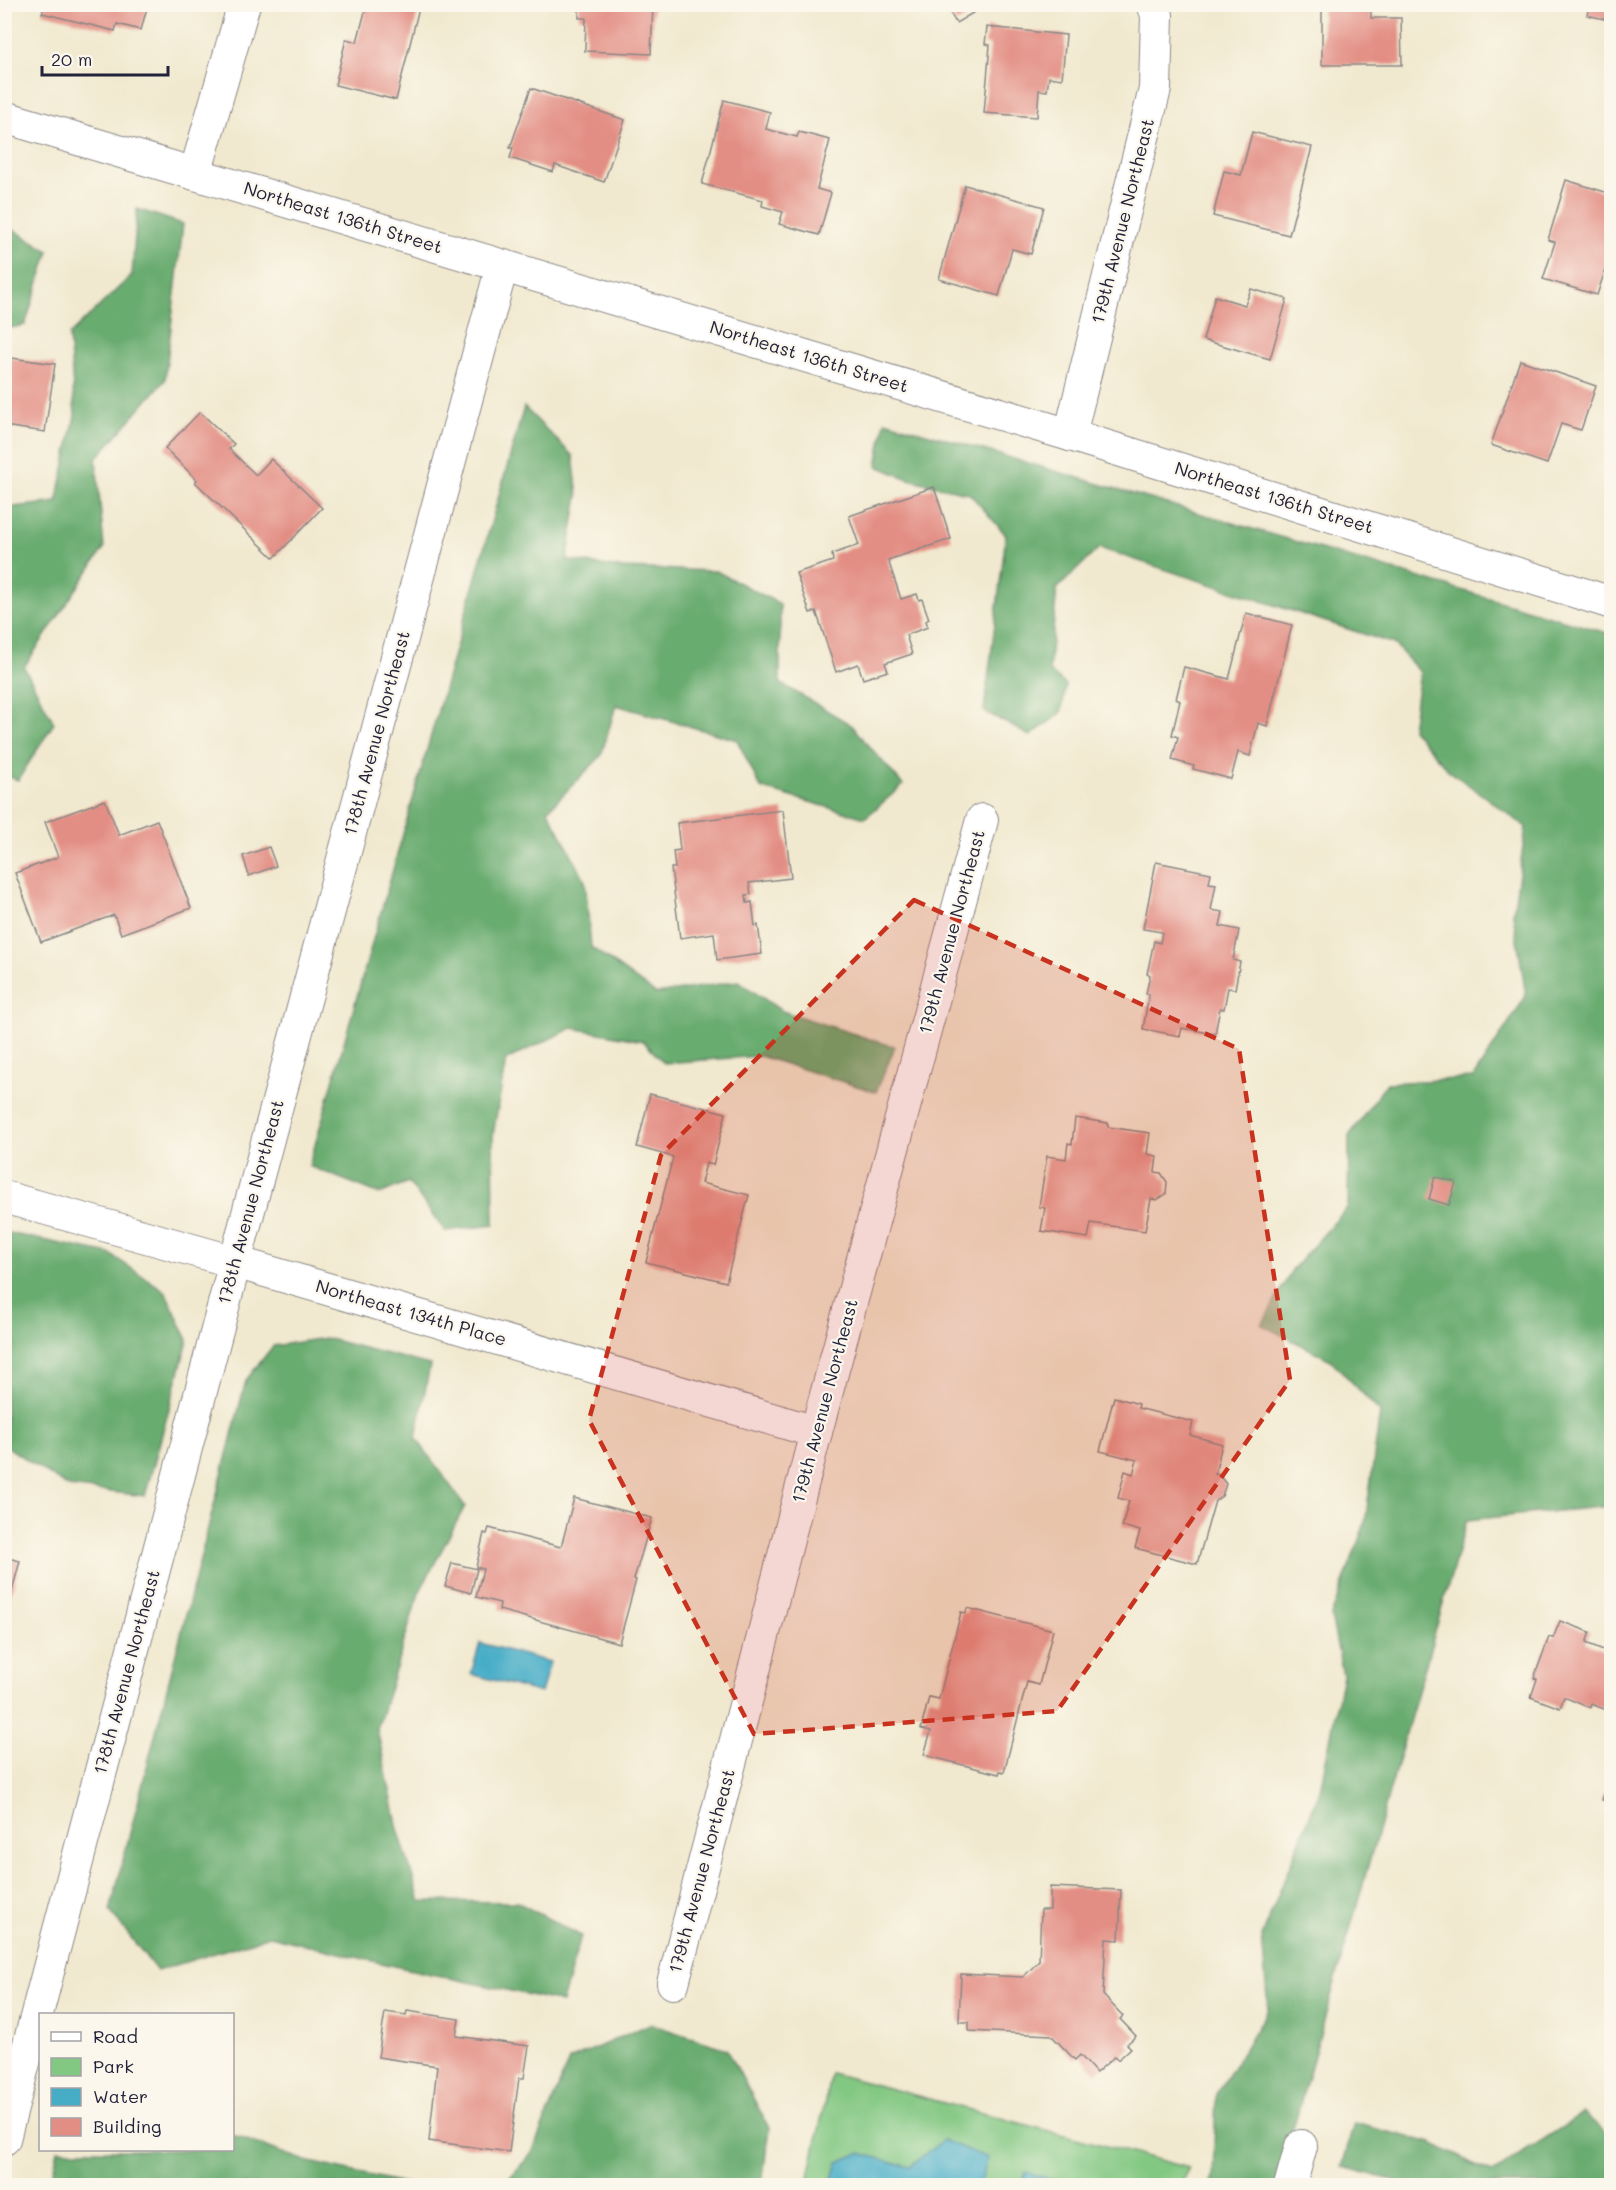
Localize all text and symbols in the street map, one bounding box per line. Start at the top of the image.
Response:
scale bar [42,39,168,77]
text: 20 m [51,47,92,71]
street label: 179th Avenue Northeast [1085,116,1159,326]
street label: Northeast 136th Street [241,175,446,259]
street label: Northeast 136th Street [707,314,912,398]
street label: Northeast 136th Street [1172,455,1377,539]
street label: 178th Avenue Northeast [337,628,415,838]
street label: 179th Avenue Northeast [912,827,990,1037]
street label: 178th Avenue Northeast [211,1097,289,1307]
street label: Northeast 134th Place [313,1273,509,1351]
street label: 179th Avenue Northeast [785,1296,863,1506]
street label: 178th Avenue Northeast [87,1567,165,1777]
street label: 179th Avenue Northeast [662,1766,740,1976]
legend [39,2013,234,2151]
text: Road [93,2024,138,2048]
text: Park [93,2054,134,2078]
text: Water [93,2084,148,2108]
text: Building [93,2114,161,2138]

